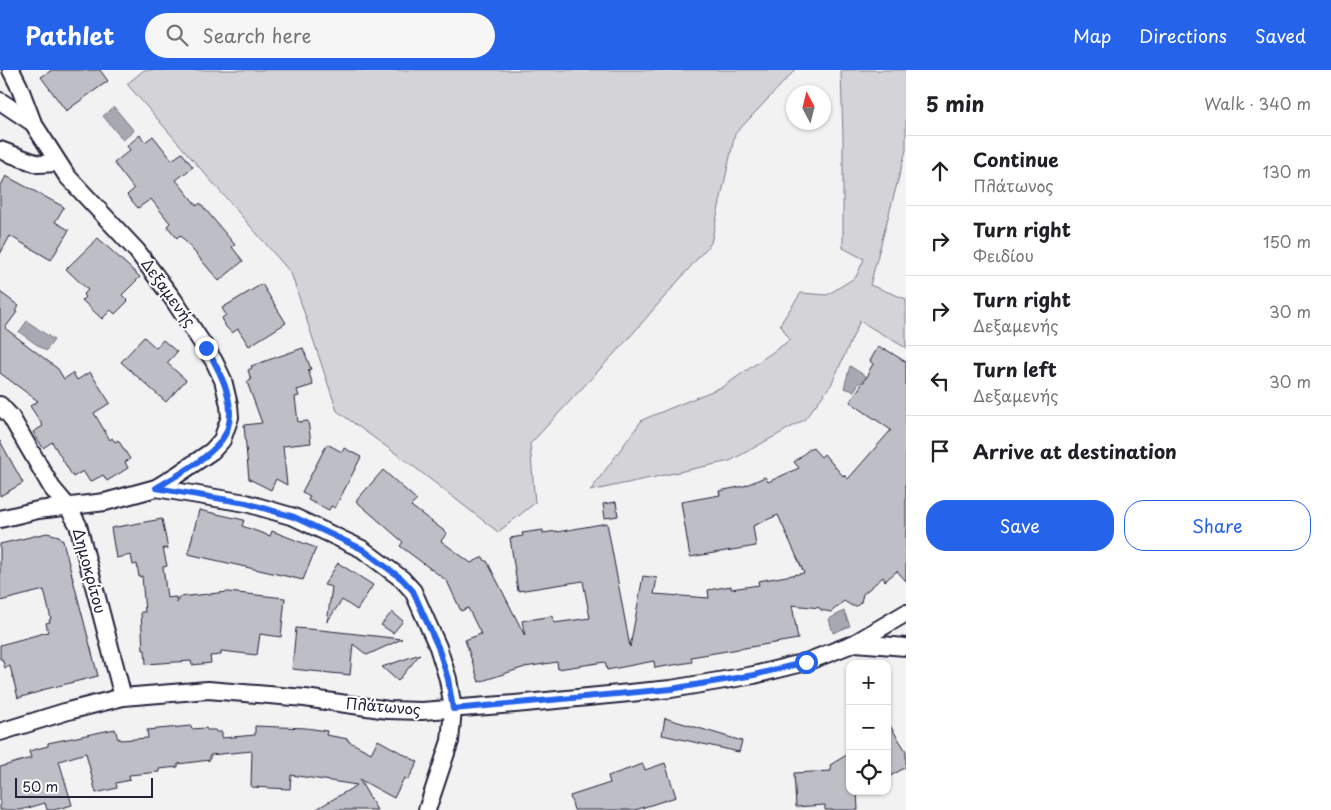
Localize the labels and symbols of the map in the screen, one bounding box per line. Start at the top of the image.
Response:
north arrow [786,85,831,130]
street label: Δεξαμενής [136,253,202,331]
route end [195,337,218,360]
street label: Δημοκρίτου [68,525,113,616]
route start [795,651,818,674]
street label: Πλάτωνος [344,691,422,720]
scale bar [15,775,152,798]

